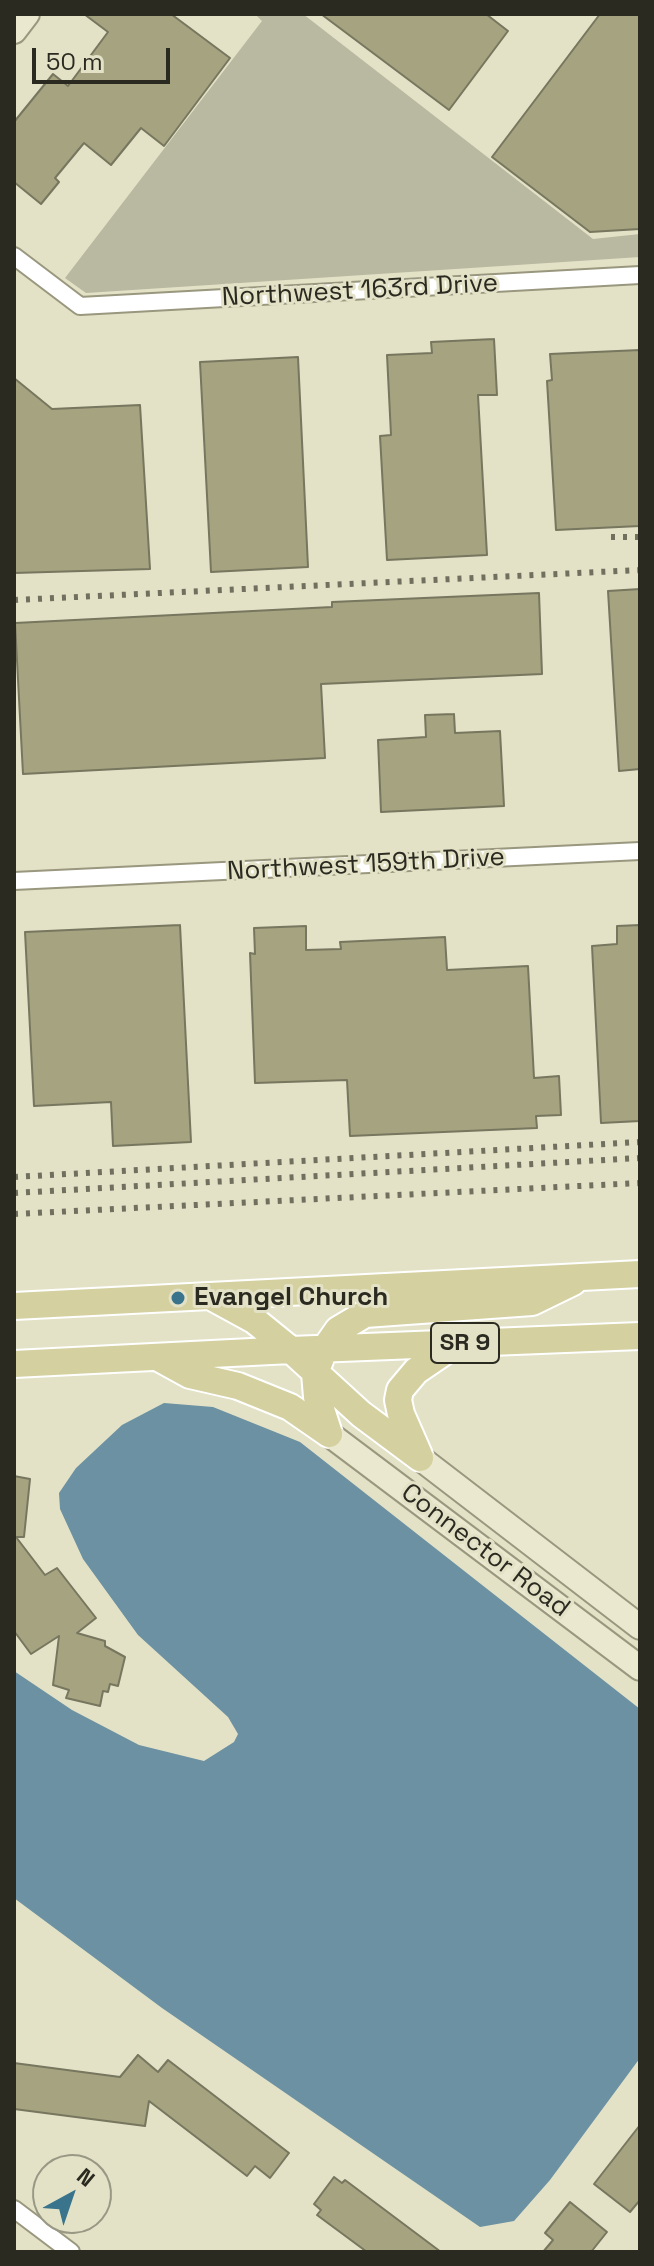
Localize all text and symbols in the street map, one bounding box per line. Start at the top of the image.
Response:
scale bar [36,32,174,82]
text: 50 m [46,46,103,77]
street label: Northwest 163rd Drive [221,268,499,314]
street label: Northwest 159th Drive [226,842,506,888]
place label: Evangel Church [194,1282,388,1314]
marker: Evangel Church [169,1289,187,1307]
road number: SR 9 [431,1323,499,1363]
street label: Connector Road [395,1477,575,1625]
north arrow [32,2154,112,2234]
text: N [71,2162,101,2193]

